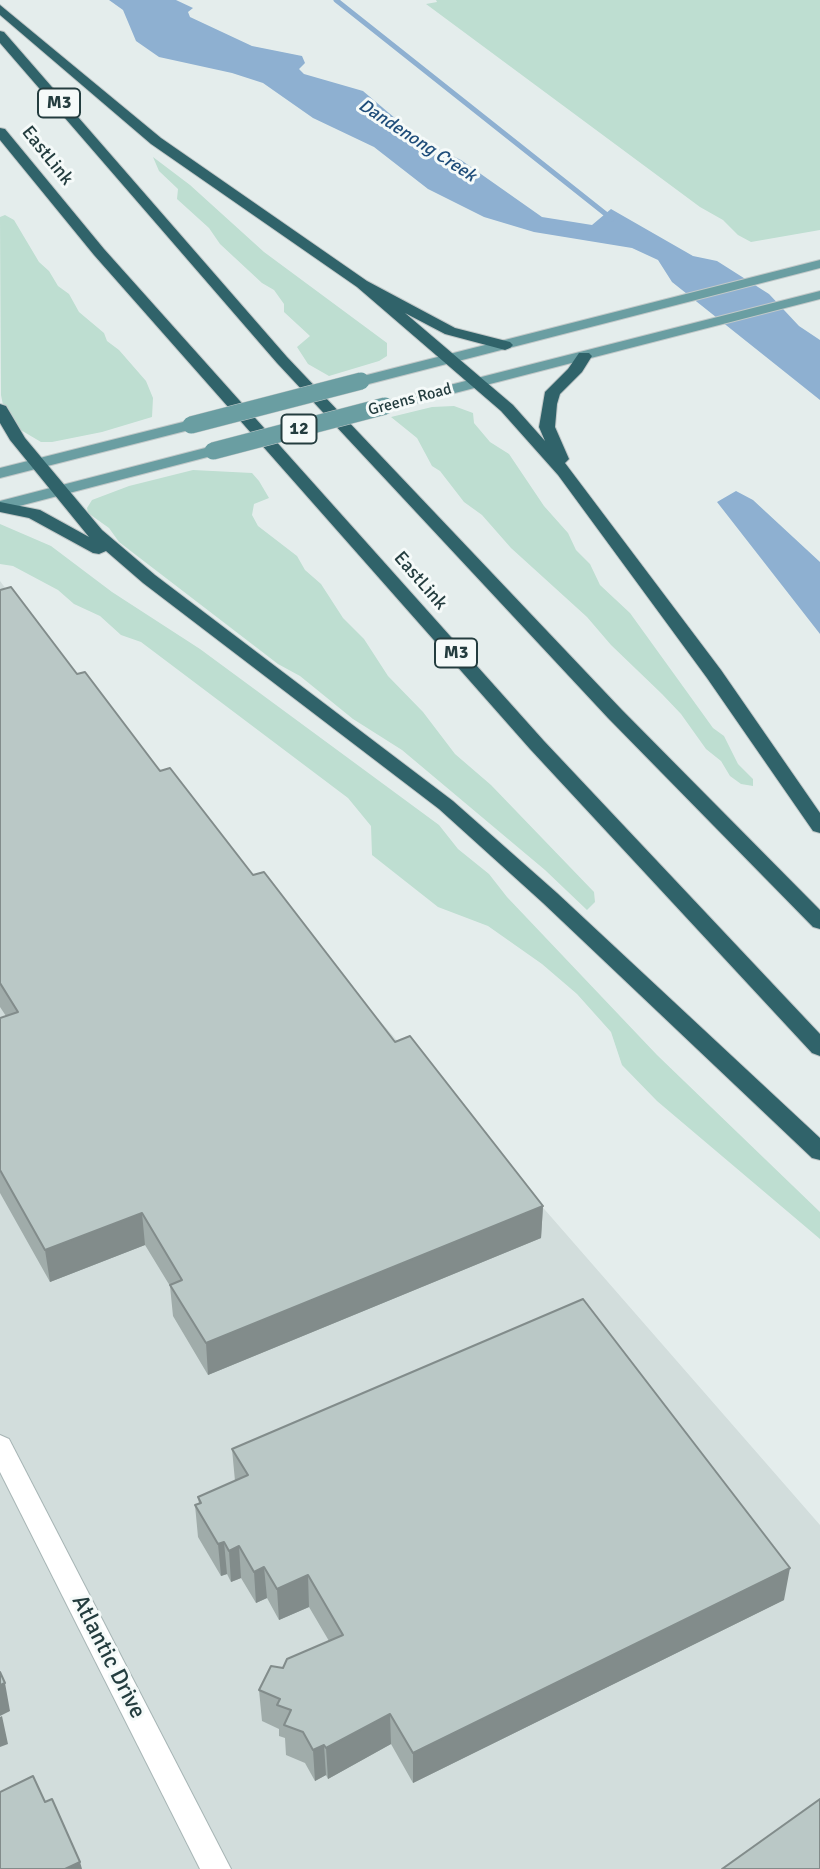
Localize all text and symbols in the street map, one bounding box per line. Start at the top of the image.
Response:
road number: M3 [38,88,80,118]
water label: Dandenong Creek [354,95,480,187]
street label: EastLink [16,122,78,190]
street label: Greens Road [366,380,454,420]
road number: 12 [282,414,316,444]
street label: EastLink [388,547,452,615]
road number: M3 [435,638,477,668]
street label: Atlantic Drive [65,1591,151,1723]

